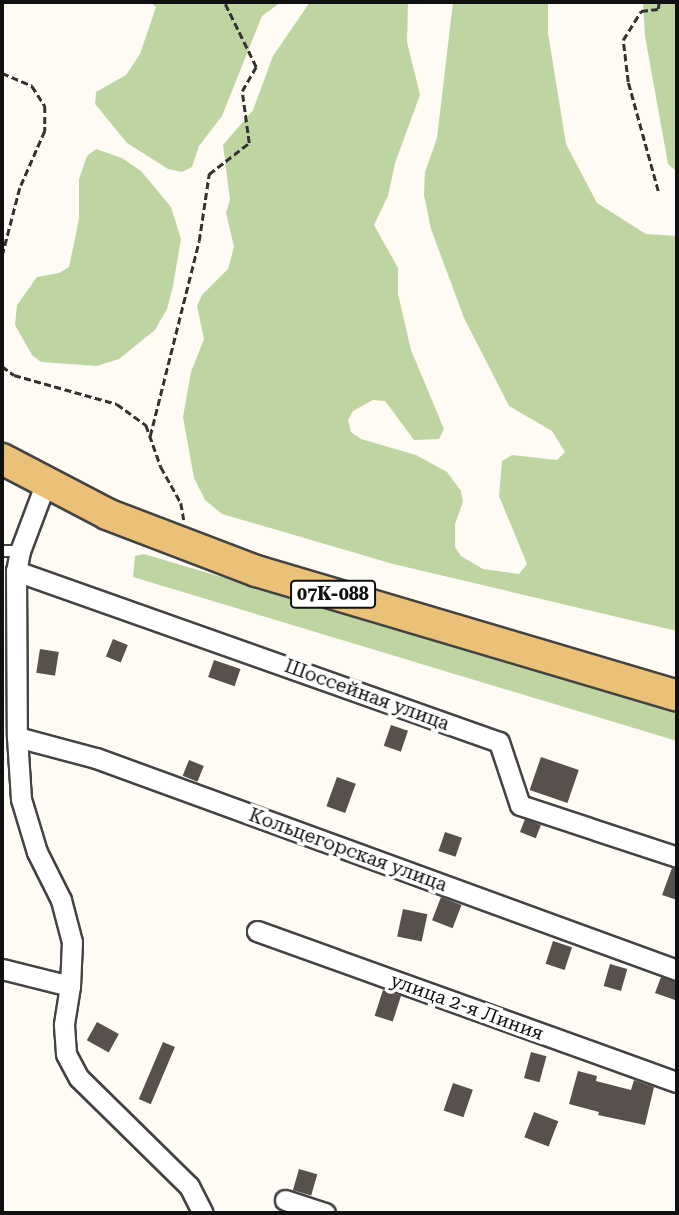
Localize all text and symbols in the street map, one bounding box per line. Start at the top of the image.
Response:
road number: 07К-088 [289,580,377,608]
street label: Шоссейная улица [281,655,453,735]
street label: Кольцегорская улица [246,803,450,897]
street label: улица 2-я Линия [387,969,547,1045]

